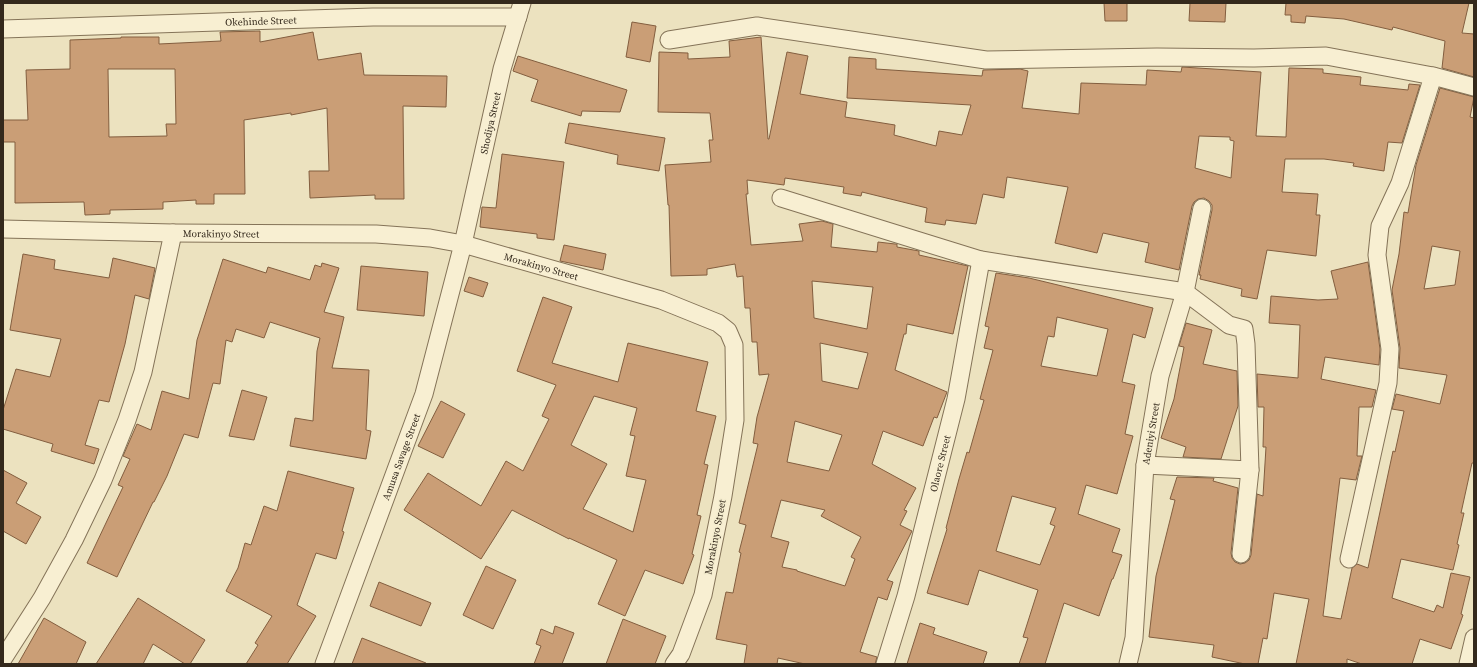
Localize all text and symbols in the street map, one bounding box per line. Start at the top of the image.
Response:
street label: Okehinde Street [225,13,298,28]
street label: Shodiya Street [477,90,503,155]
street label: Morakinyo Street [183,227,260,240]
street label: Morakinyo Street [503,249,580,283]
street label: Adeniyi Street [1139,401,1162,465]
street label: Amusa Savage Street [379,411,423,502]
street label: Olaore Street [926,433,953,493]
street label: Morakinyo Street [701,498,729,576]

